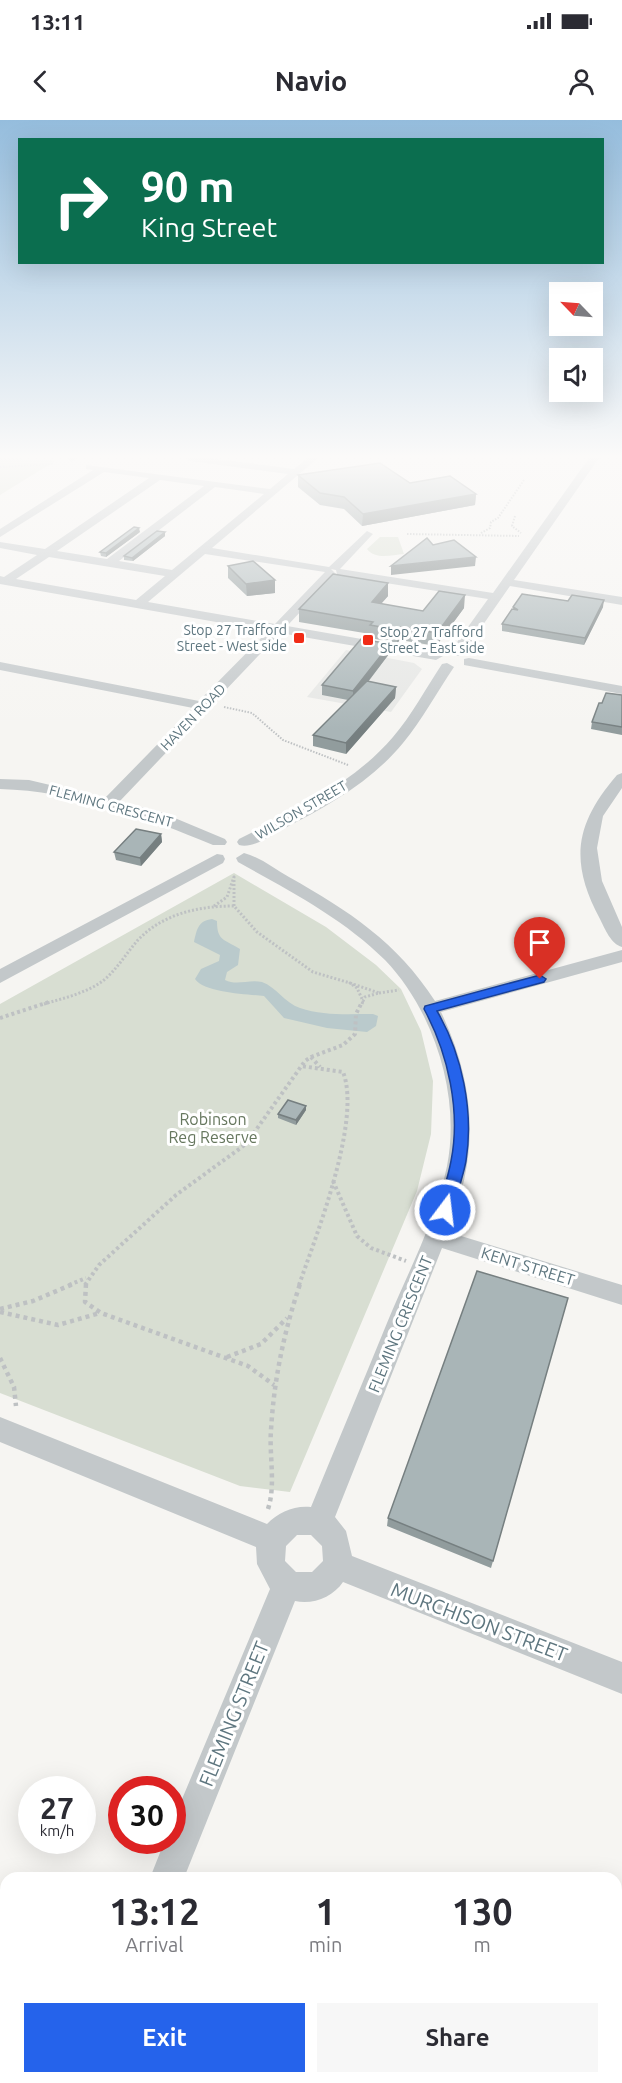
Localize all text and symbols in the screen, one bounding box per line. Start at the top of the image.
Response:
text: 13:11 [30,9,85,34]
icon: back [24,65,57,98]
icon: person [565,65,598,98]
text: Navio [275,66,347,96]
icon: right [42,162,120,240]
text: 90 m [141,163,235,210]
text: King Street [141,212,277,242]
north arrow [549,282,603,336]
map controls [549,282,603,402]
button: sound [549,348,603,402]
place label: Stop 27 Trafford Street - West side [177,622,287,654]
place label: Stop 27 Trafford Street - East side [380,624,485,656]
marker: Stop 27 Trafford Street - West side [292,631,306,645]
marker: Stop 27 Trafford Street - East side [361,633,375,647]
street label: HAVEN ROAD [157,680,229,754]
street label: WILSON STREET [253,777,350,843]
street label: FLEMING CRESCENT [47,782,175,830]
pin [514,917,565,979]
icon: arrive [523,926,556,959]
park label: Robinson Reg Reserve [168,1110,258,1146]
position arrow [413,1178,477,1242]
street label: KENT STREET [479,1243,577,1289]
street label: FLEMING CRESCENT [364,1253,436,1395]
street label: MURCHISON STREET [388,1577,571,1666]
street label: FLEMING STREET [194,1638,273,1790]
speed limit sign: 30 [108,1776,186,1854]
text: 27 [40,1791,74,1825]
text: km/h [40,1822,74,1839]
text: 13:12 [109,1891,199,1932]
text: 1 [315,1891,336,1932]
text: 130 [452,1891,513,1932]
text: Arrival [125,1933,184,1956]
text: min [309,1933,342,1956]
text: m [474,1933,491,1956]
button: Exit [24,2003,305,2072]
button: Share [317,2003,598,2072]

